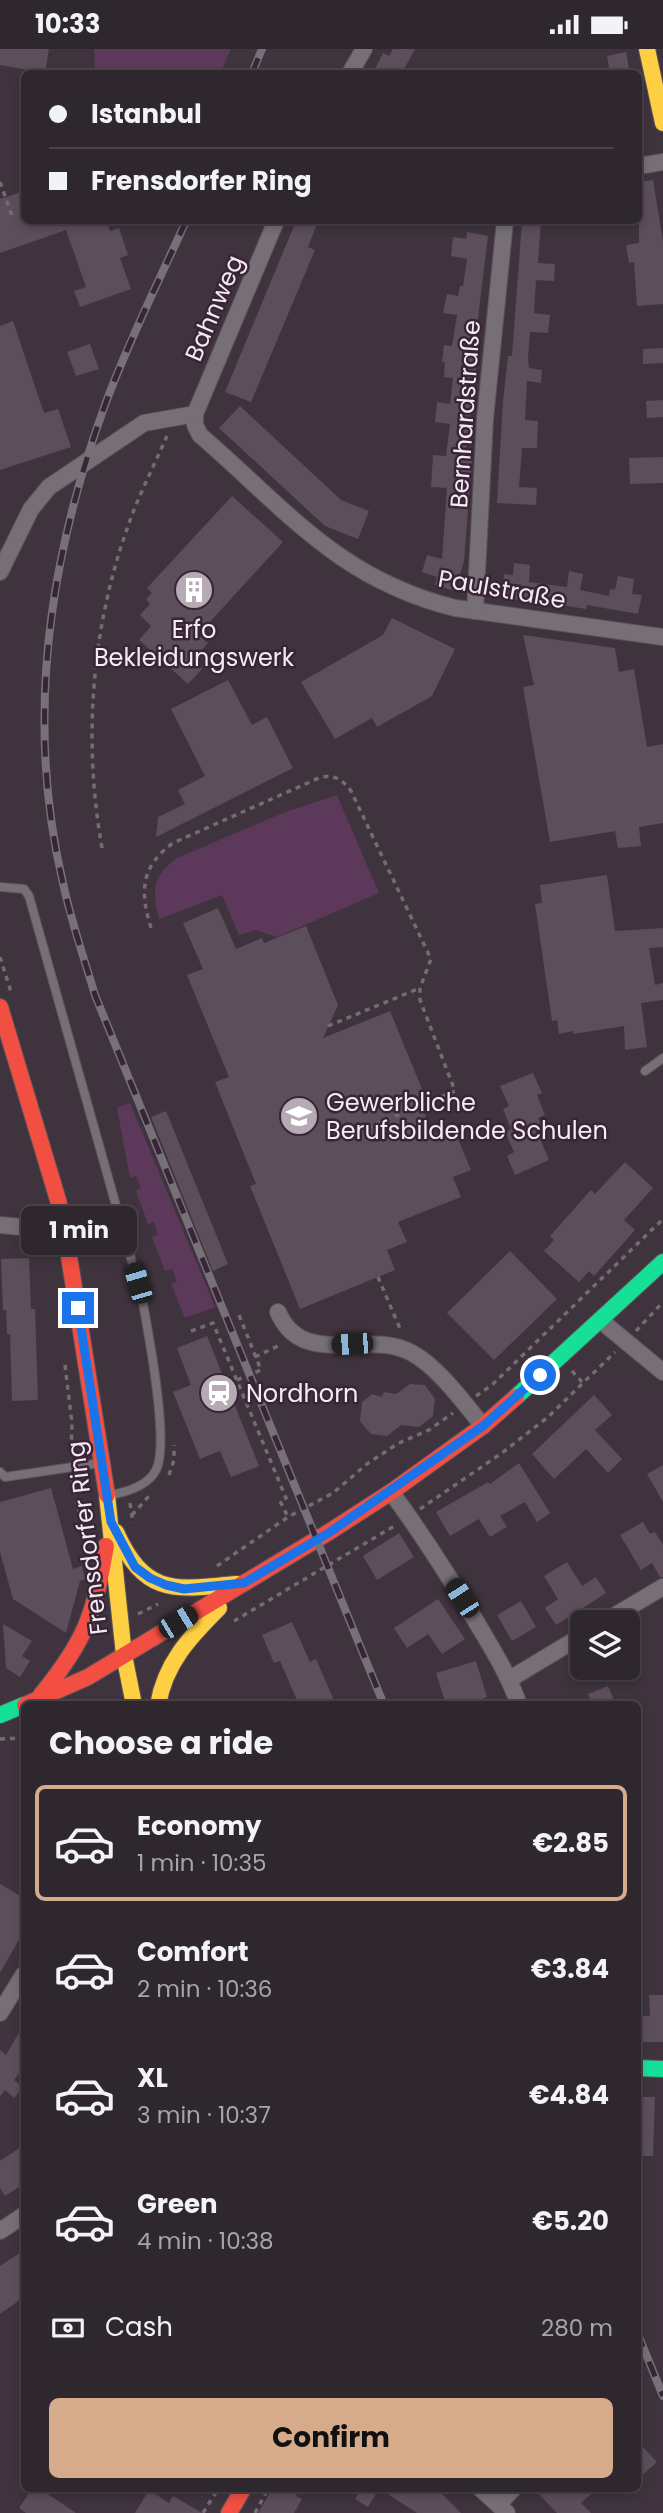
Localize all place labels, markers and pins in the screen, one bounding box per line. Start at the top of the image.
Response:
building icon: Erfo Bekleidungswerk [173,569,215,611]
place label: Erfo Bekleidungswerk [94,613,295,674]
place label: Gewerbliche Berufsbildende Schulen [326,1086,608,1147]
school or university icon: Gewerbliche Berufsbildende Schulen [278,1095,320,1137]
station icon: Nordhorn [198,1372,240,1414]
place label: Nordhorn [246,1377,358,1410]

